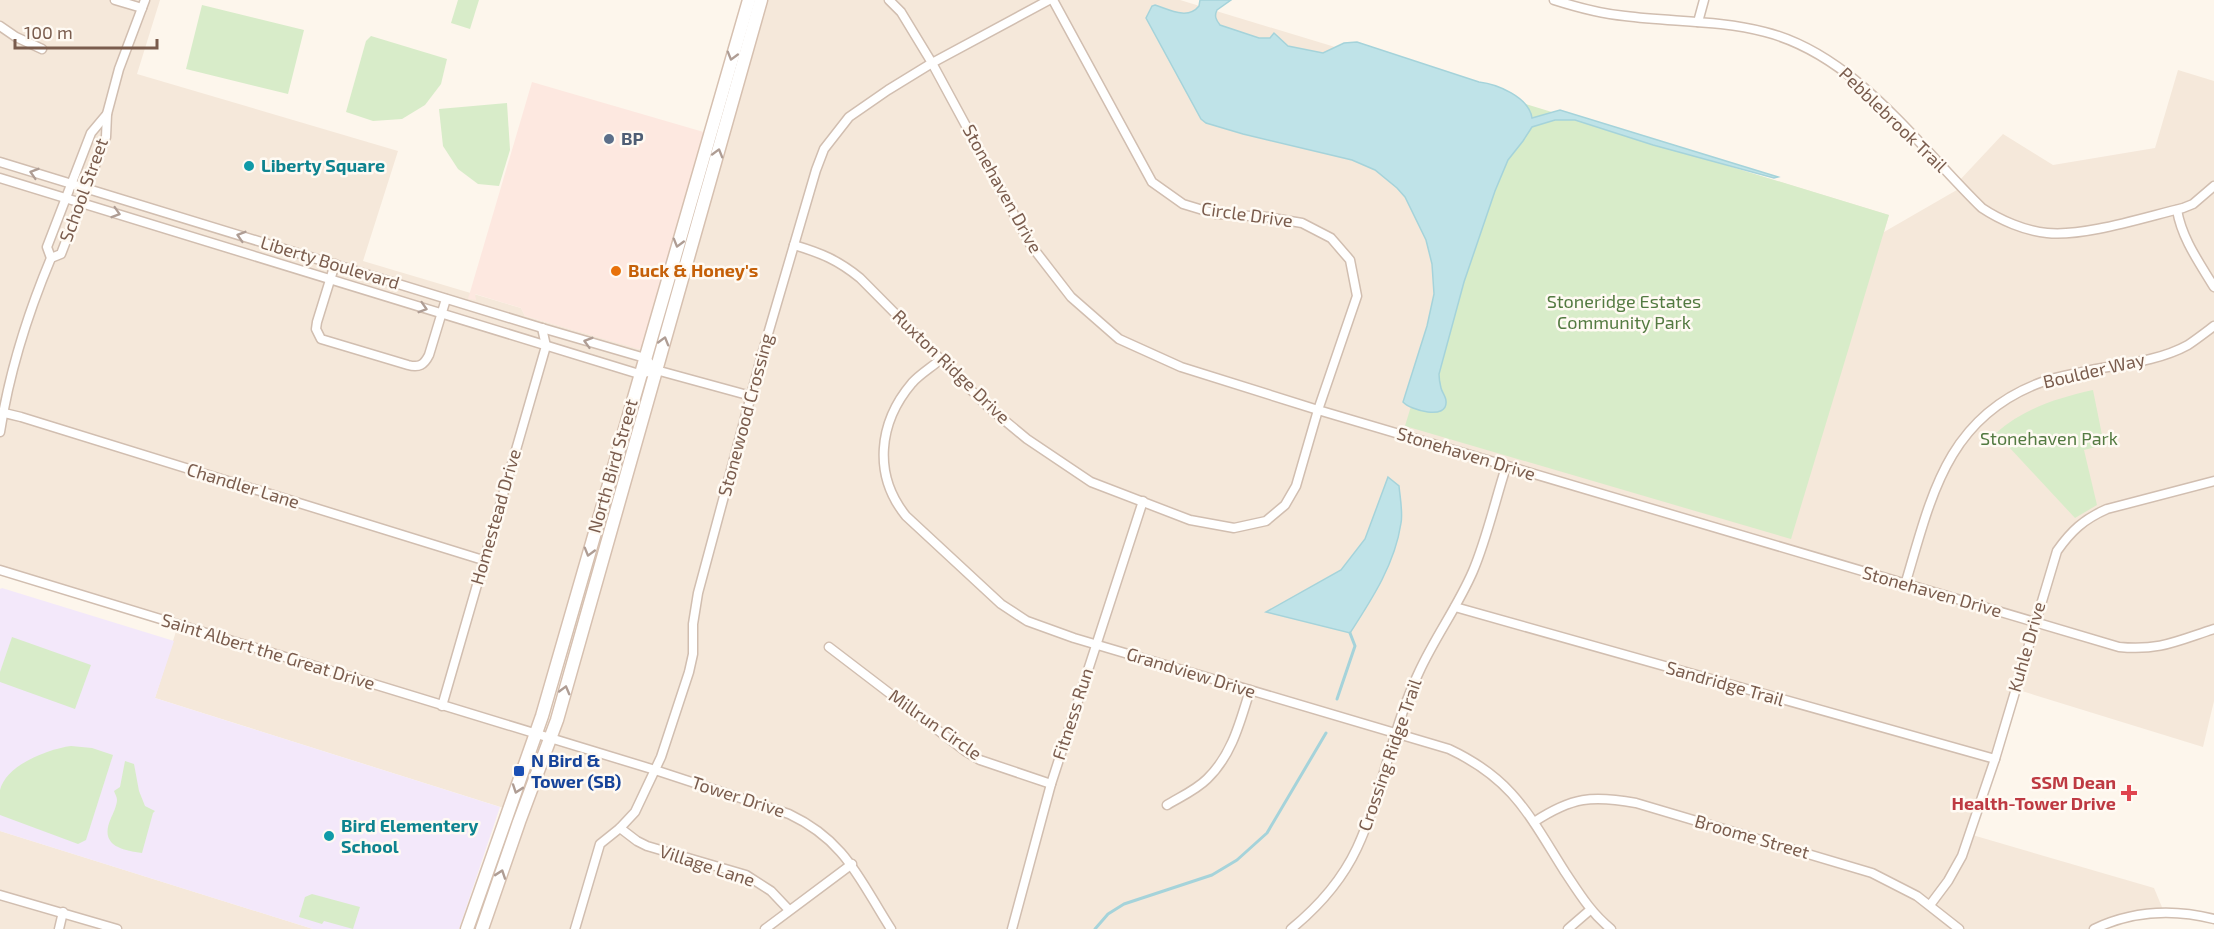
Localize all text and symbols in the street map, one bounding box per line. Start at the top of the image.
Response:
scale bar [15,12,158,50]
text: 100 m [24,21,73,43]
one-way arrow [727,50,739,61]
street label: Pebblebrook Trail [1835,62,1953,177]
street label: Stonehaven Drive [958,120,1047,257]
place label: BP [621,127,644,149]
marker: BP [602,132,616,146]
street label: School Street [54,135,112,245]
one-way arrow [710,148,723,158]
place label: Liberty Square [261,154,385,176]
marker: Liberty Square [242,159,256,173]
one-way arrow [29,168,40,180]
street label: Circle Drive [1200,197,1294,231]
one-way arrow [110,206,121,219]
street label: Liberty Boulevard [258,230,402,294]
one-way arrow [236,231,247,243]
one-way arrow [672,238,685,248]
place label: Buck & Honey's [628,259,758,281]
marker: Buck & Honey's [609,264,623,278]
park label: Stoneridge Estates Community Park [1547,290,1701,333]
one-way arrow [417,301,428,314]
street label: Ruxton Ridge Drive [888,305,1015,428]
street label: Stonewood Crossing [713,331,777,498]
one-way arrow [657,336,670,346]
one-way arrow [583,337,594,349]
street label: Boulder Way [2041,348,2147,392]
street label: North Bird Street [582,396,642,535]
street label: Stonehaven Drive [1394,421,1538,485]
park label: Stonehaven Park [1980,427,2118,449]
street label: Homestead Drive [465,446,525,587]
street label: Chandler Lane [184,457,302,513]
one-way arrow [584,546,596,557]
street label: Stonehaven Drive [1860,561,2004,621]
street label: Kuhle Drive [2003,599,2049,694]
street label: Saint Albert the Great Drive [159,608,378,694]
street label: Grandview Drive [1124,642,1259,702]
street label: Sandridge Trail [1664,656,1787,711]
street label: Fitness Run [1047,665,1097,762]
street label: Crossing Ridge Trail [1353,675,1426,834]
street label: Millrun Circle [885,684,986,764]
one-way arrow [558,685,571,695]
place label: N Bird & Tower (SB) [531,749,621,792]
marker: N Bird & Tower (SB) [512,764,526,778]
street label: Tower Drive [689,771,788,821]
place label: SSM Dean Health-Tower Drive [1952,771,2116,814]
one-way arrow [511,783,524,794]
marker: SSM Dean Health-Tower Drive [2120,784,2138,802]
street label: Broome Street [1692,809,1812,863]
place label: Bird Elementery School [341,814,479,857]
marker: Bird Elementery School [322,829,336,843]
street label: Village Lane [657,839,758,891]
one-way arrow [493,869,506,880]

